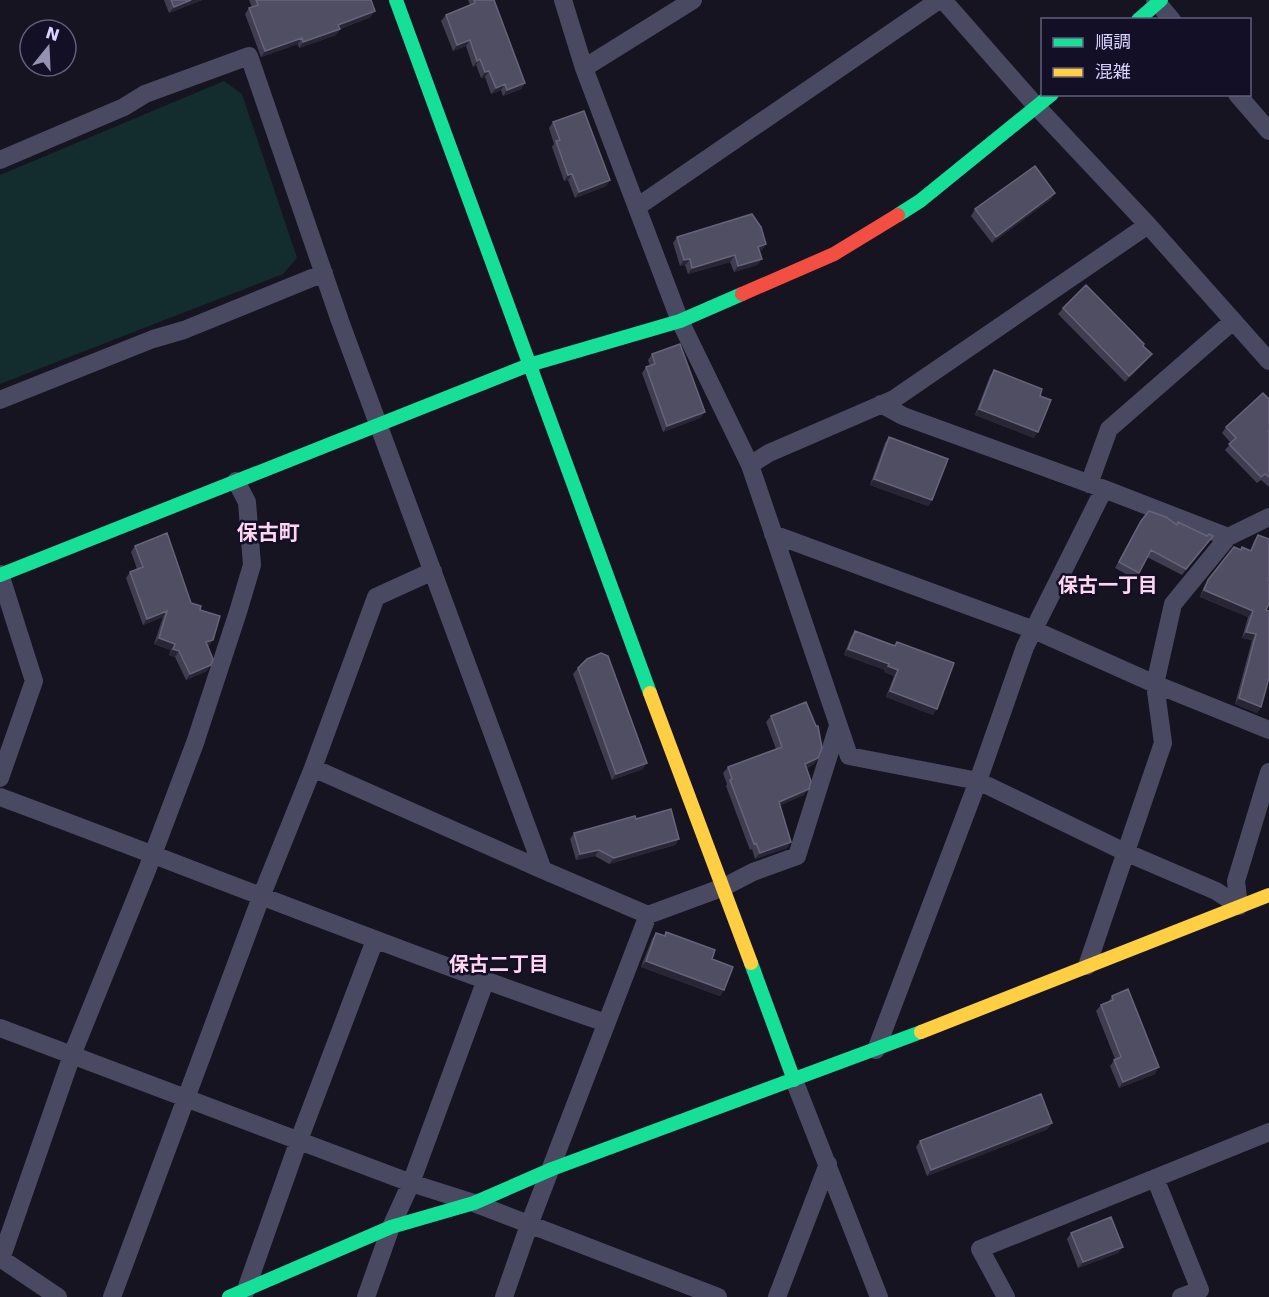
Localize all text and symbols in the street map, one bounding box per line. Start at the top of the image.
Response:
north arrow [18,18,78,78]
legend [1041,18,1251,96]
text: N [43,23,62,45]
text: 順調 [1095,31,1131,52]
text: 混雑 [1095,61,1131,82]
district label: 保古町 [237,521,300,545]
district label: 保古一丁目 [1058,573,1158,597]
district label: 保古二丁目 [449,952,549,976]

